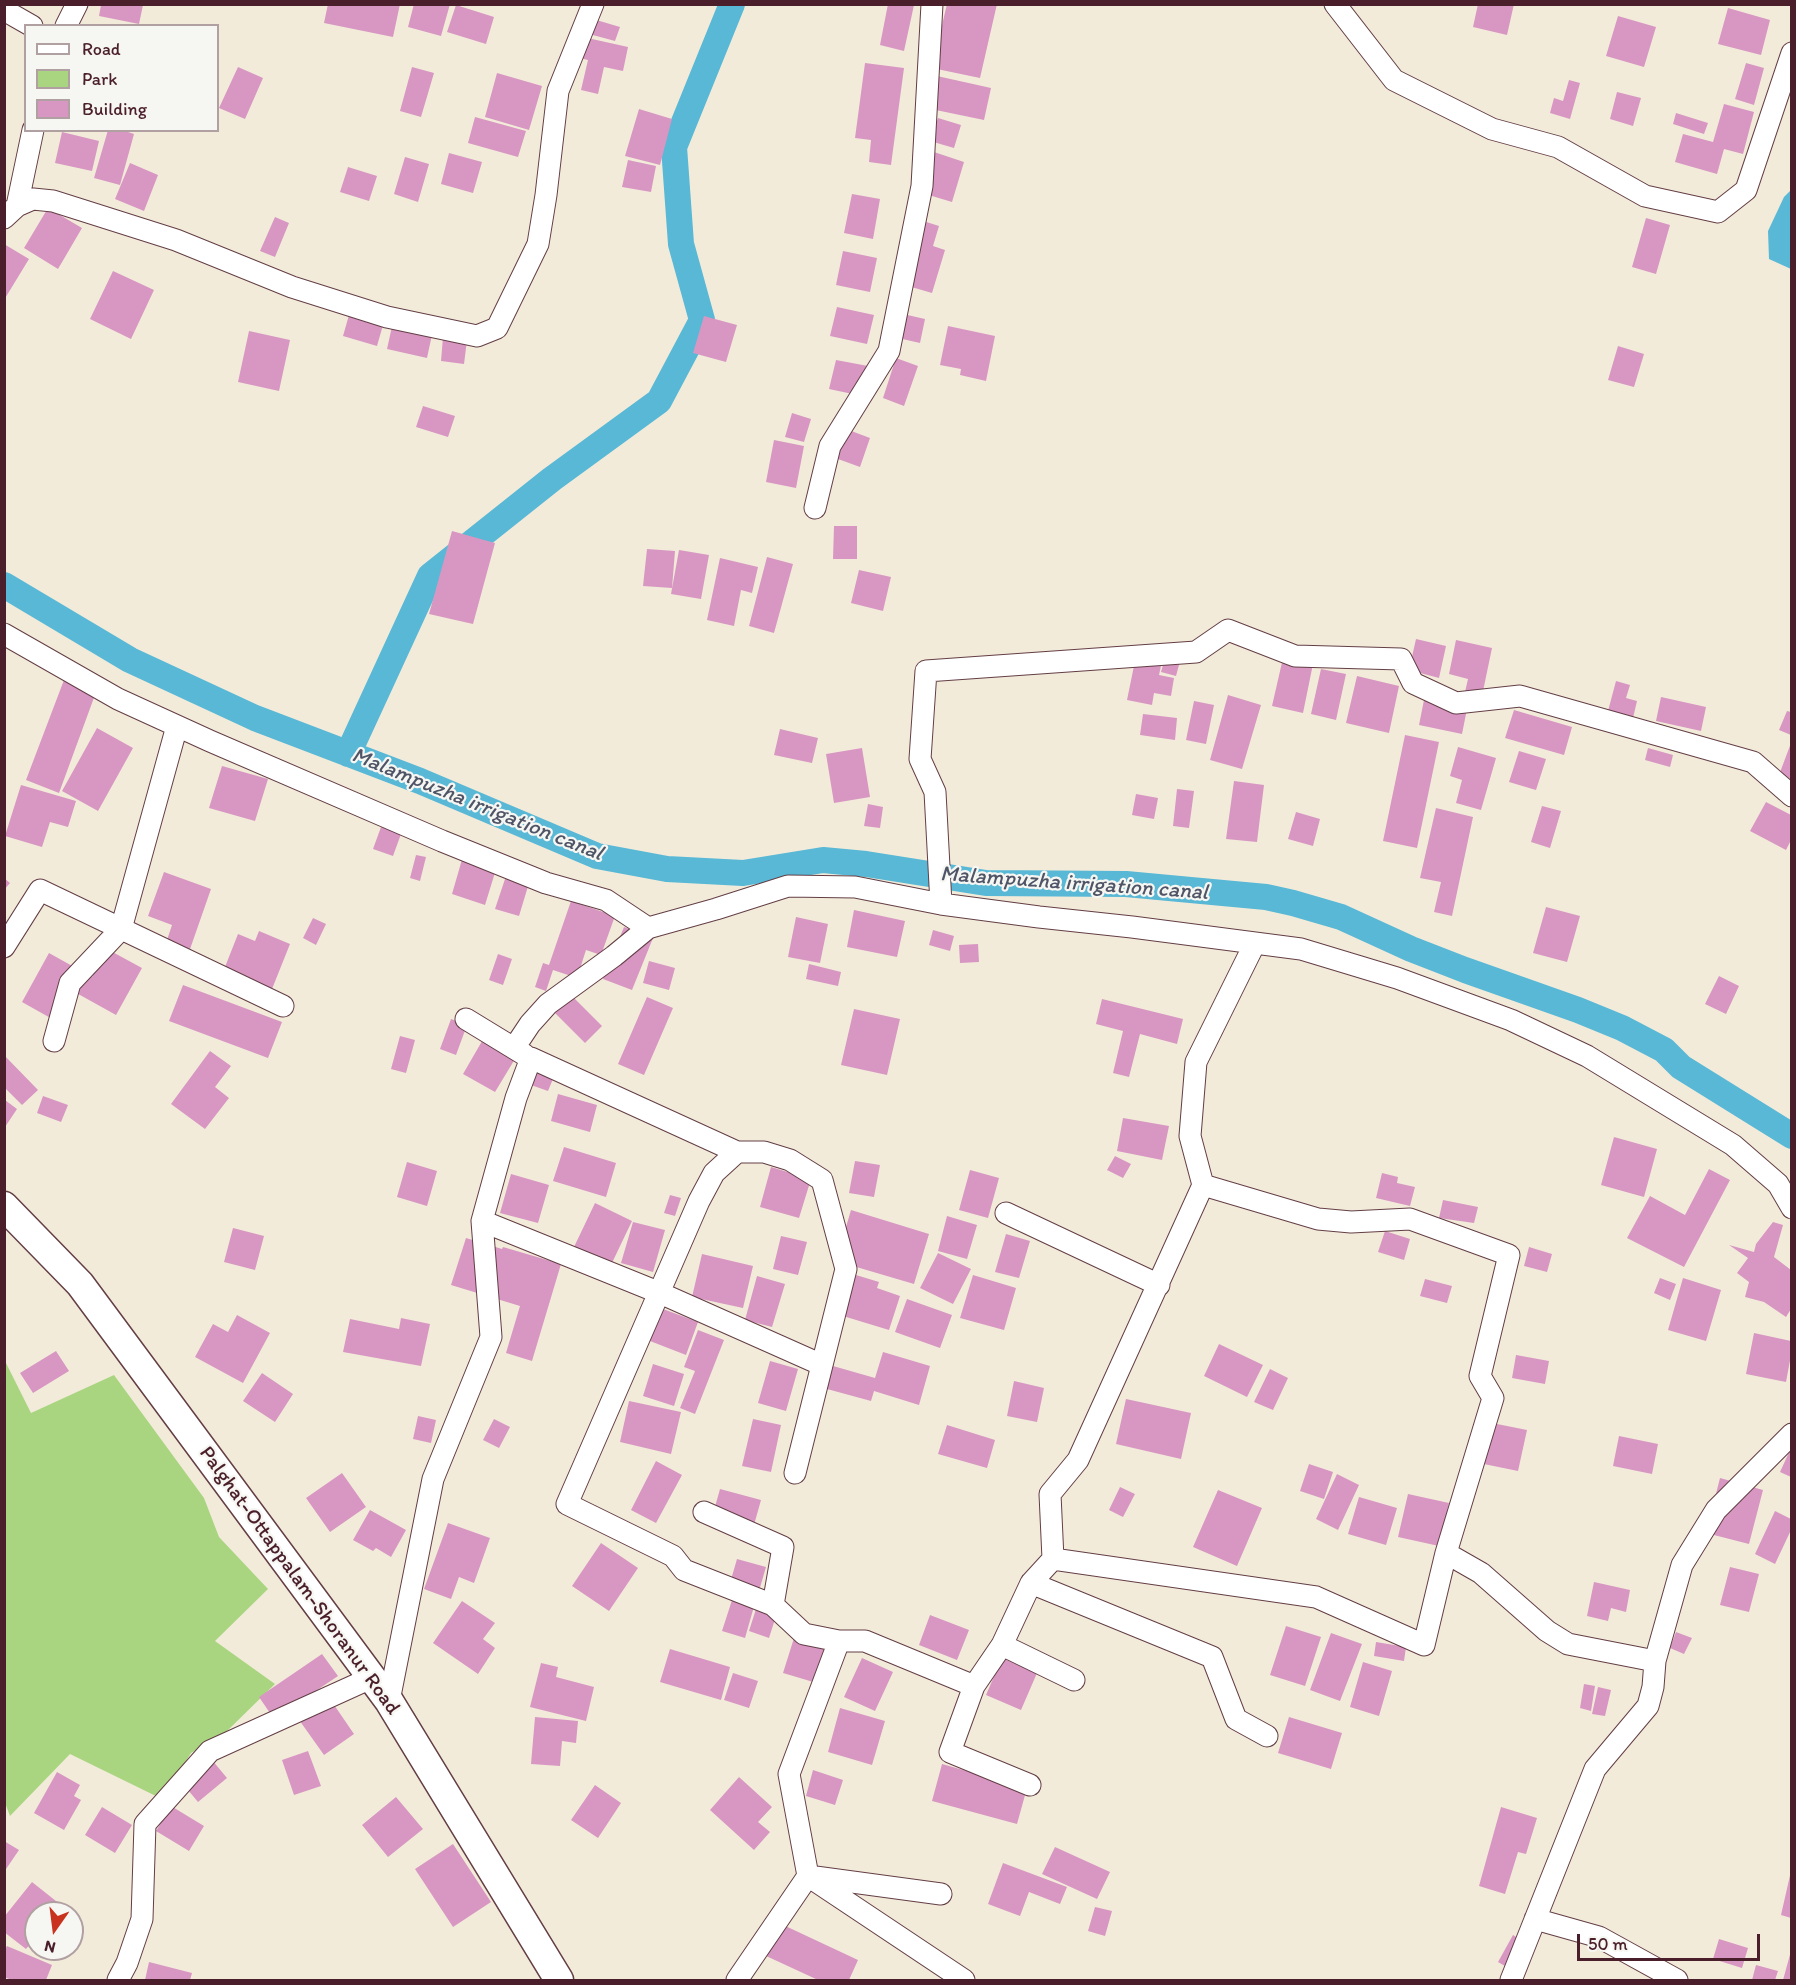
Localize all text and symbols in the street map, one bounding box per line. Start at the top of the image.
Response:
legend [24,24,219,132]
text: Road [82,38,121,60]
text: Park [82,68,117,90]
text: Building [82,98,147,120]
water label: Malampuzha irrigation canal [348,742,606,868]
water label: Malampuzha irrigation canal [939,861,1209,907]
street label: Palghat-Ottappalam-Shoranur Road [193,1442,405,1720]
north arrow [24,1901,84,1961]
scale bar [1580,1922,1763,1960]
text: 50 m [1588,1933,1628,1955]
text: N [42,1936,58,1958]

